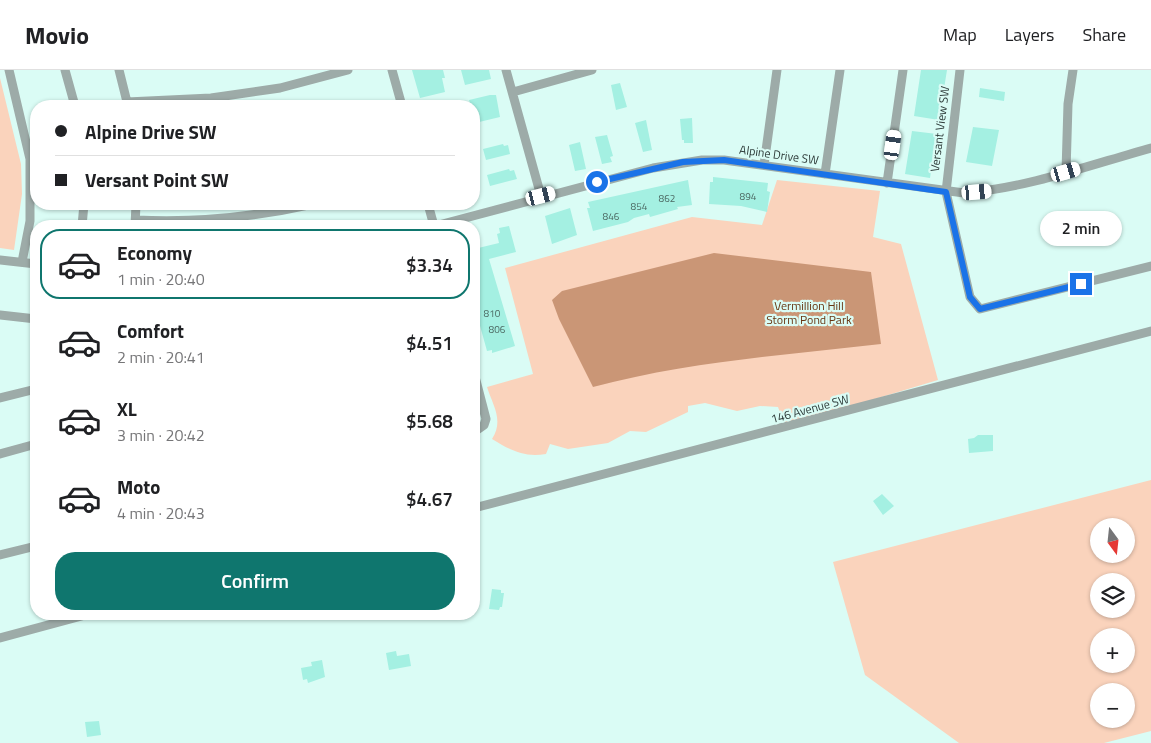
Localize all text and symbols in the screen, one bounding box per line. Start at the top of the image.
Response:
text: Movio [25,17,89,53]
text: Map [943,21,977,48]
text: Layers [1005,21,1054,48]
text: Share [1082,21,1126,48]
street label: Versant View SW [925,85,954,173]
text: Alpine Drive SW [85,117,216,146]
car [883,129,902,161]
street label: Alpine Drive SW [738,140,820,170]
car [1049,161,1082,183]
text: Versant Point SW [85,165,229,194]
route start [586,171,608,193]
car [961,183,992,201]
car [524,185,557,207]
house number: 894 [740,189,757,204]
house number: 862 [659,191,675,206]
house number: 854 [631,199,648,214]
house number: 846 [603,209,620,224]
callout: 2 min [1040,212,1122,246]
text: 2 min [1062,216,1100,240]
text: Economy [117,238,192,267]
icon: car [57,242,102,287]
text: $3.34 [406,250,453,279]
text: 1 min · 20:40 [117,267,205,291]
route end [1070,273,1092,295]
park label: Vermillion Hill Storm Pond Park [766,296,852,329]
house number: 810 [484,306,501,321]
text: Comfort [117,316,184,345]
icon: car [57,320,102,365]
house number: 806 [489,322,506,337]
text: $4.51 [406,328,453,357]
text: 2 min · 20:41 [117,345,205,369]
street label: 146 Avenue SW [769,389,851,428]
text: XL [117,394,137,423]
icon: car [57,398,102,443]
text: $5.68 [406,406,453,435]
text: 3 min · 20:42 [117,423,205,447]
text: Moto [117,472,160,501]
icon: car [57,476,102,521]
text: $4.67 [406,484,453,513]
text: 4 min · 20:43 [117,501,205,525]
north arrow [1090,518,1135,562]
map controls [1090,518,1135,728]
button: Confirm [55,552,455,610]
button: layers [1090,573,1135,618]
button: + [1090,628,1135,673]
button: − [1090,683,1135,728]

